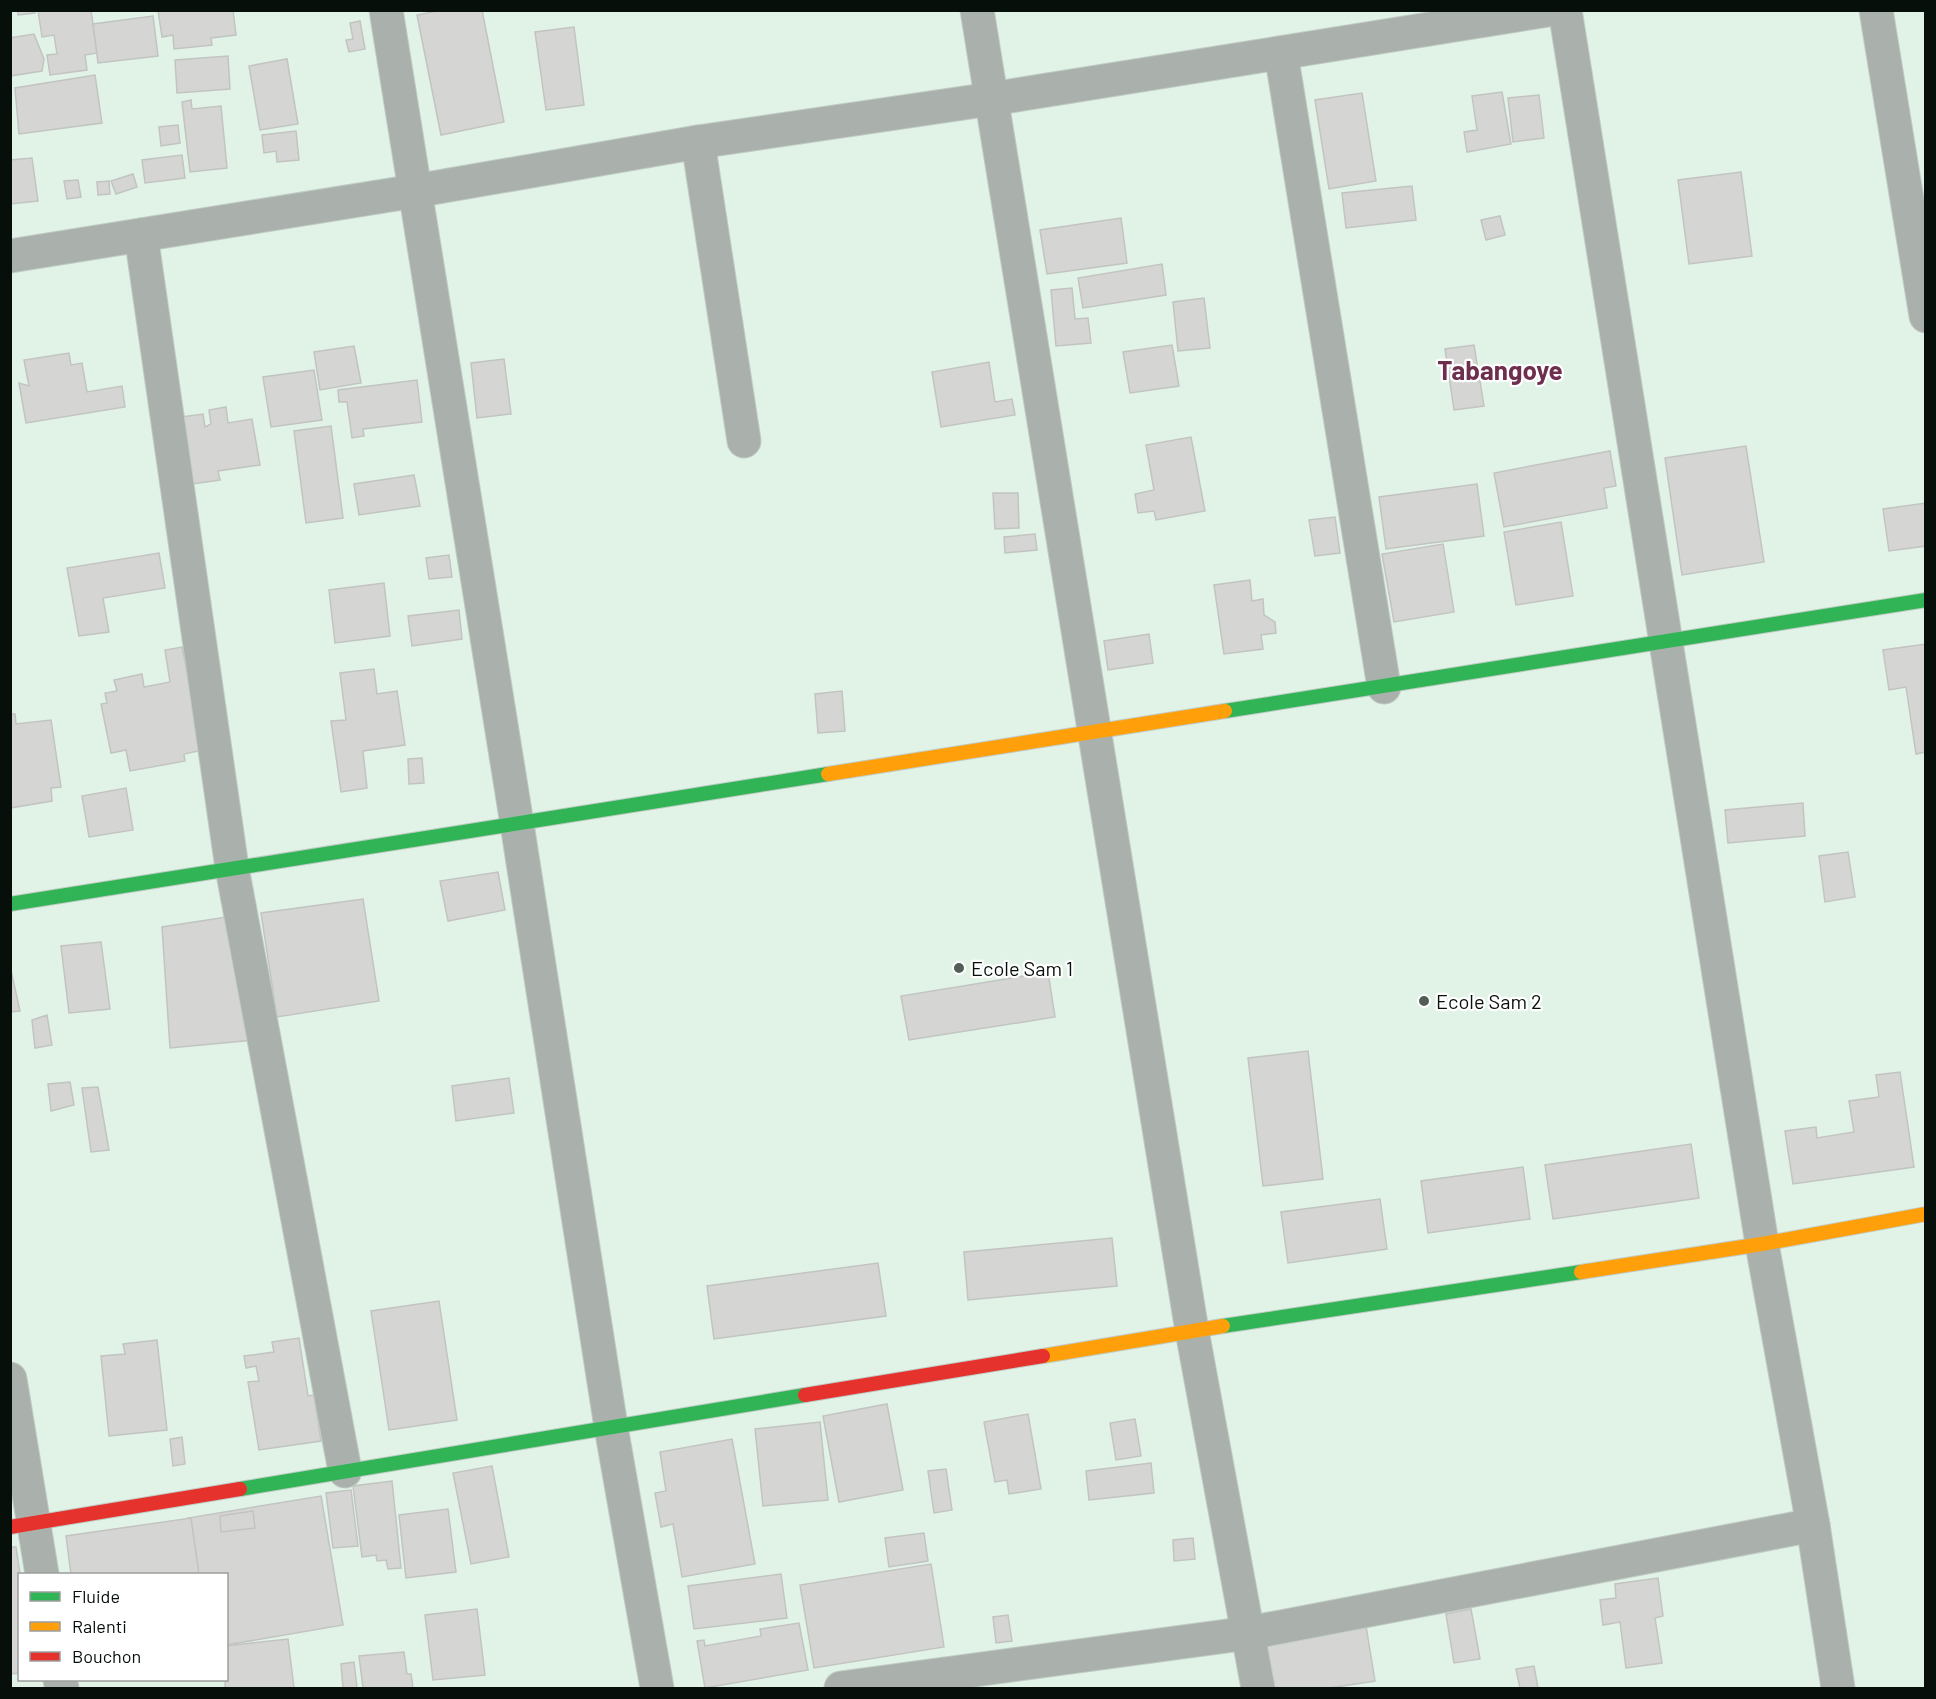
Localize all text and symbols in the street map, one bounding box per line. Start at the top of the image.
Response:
district label: Tabangoye [1437,354,1563,385]
place label: Ecole Sam 1 [971,956,1073,980]
marker: Ecole Sam 1 [952,961,966,975]
place label: Ecole Sam 2 [1436,989,1542,1013]
marker: Ecole Sam 2 [1417,994,1431,1008]
legend [18,1573,228,1681]
text: Fluide [72,1585,120,1607]
text: Ralenti [72,1615,127,1637]
text: Bouchon [72,1645,141,1667]

